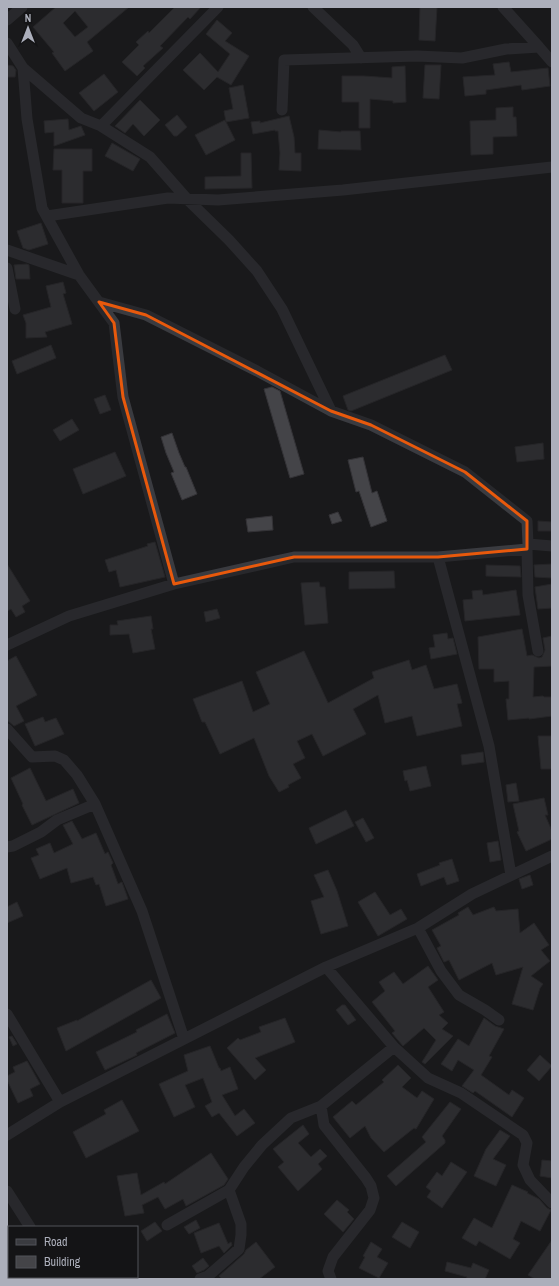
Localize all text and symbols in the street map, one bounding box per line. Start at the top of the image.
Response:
north arrow [8,8,48,48]
text: N [25,11,31,25]
legend [8,1226,138,1278]
text: Road [44,1234,68,1250]
text: Building [44,1254,81,1270]

